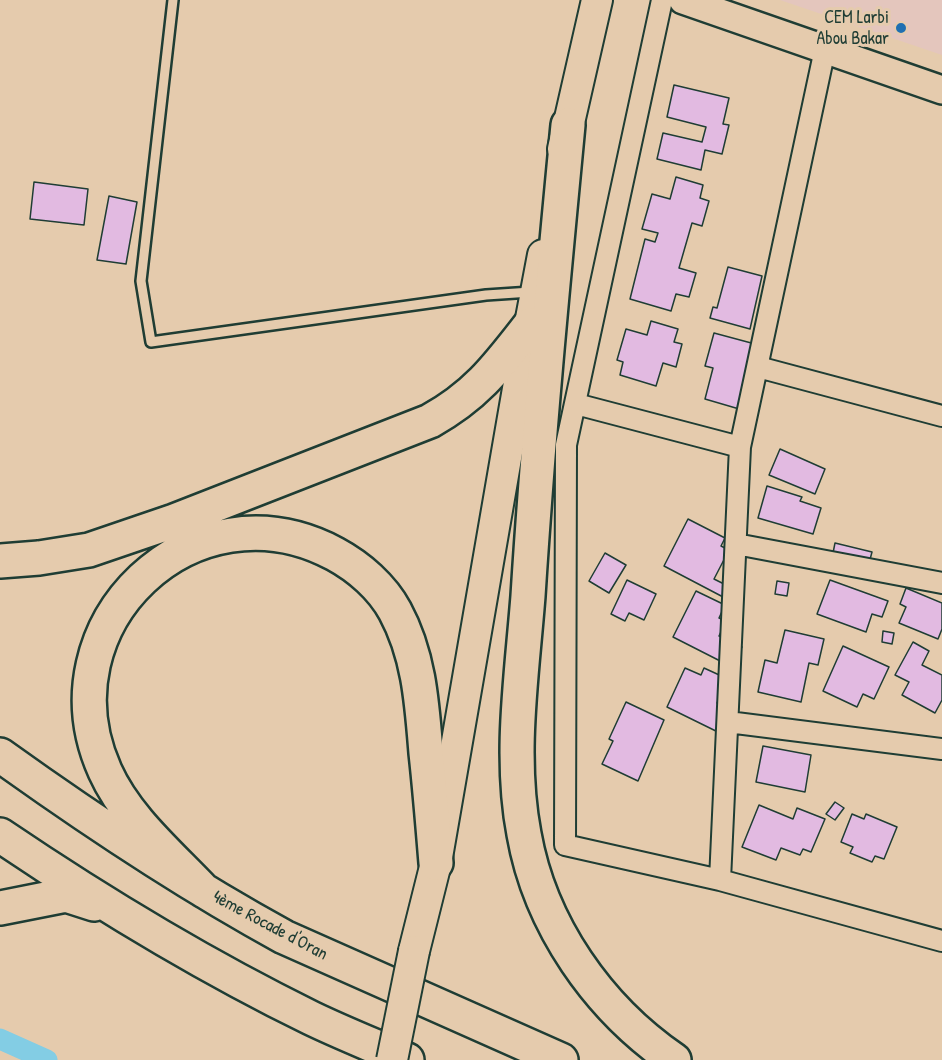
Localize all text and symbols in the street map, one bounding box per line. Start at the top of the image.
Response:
place label: CEM Larbi Abou Bakar [817,7,889,50]
marker: CEM Larbi Abou Bakar [894,21,908,35]
street label: 4ème Rocade d'Oran [209,887,331,965]

